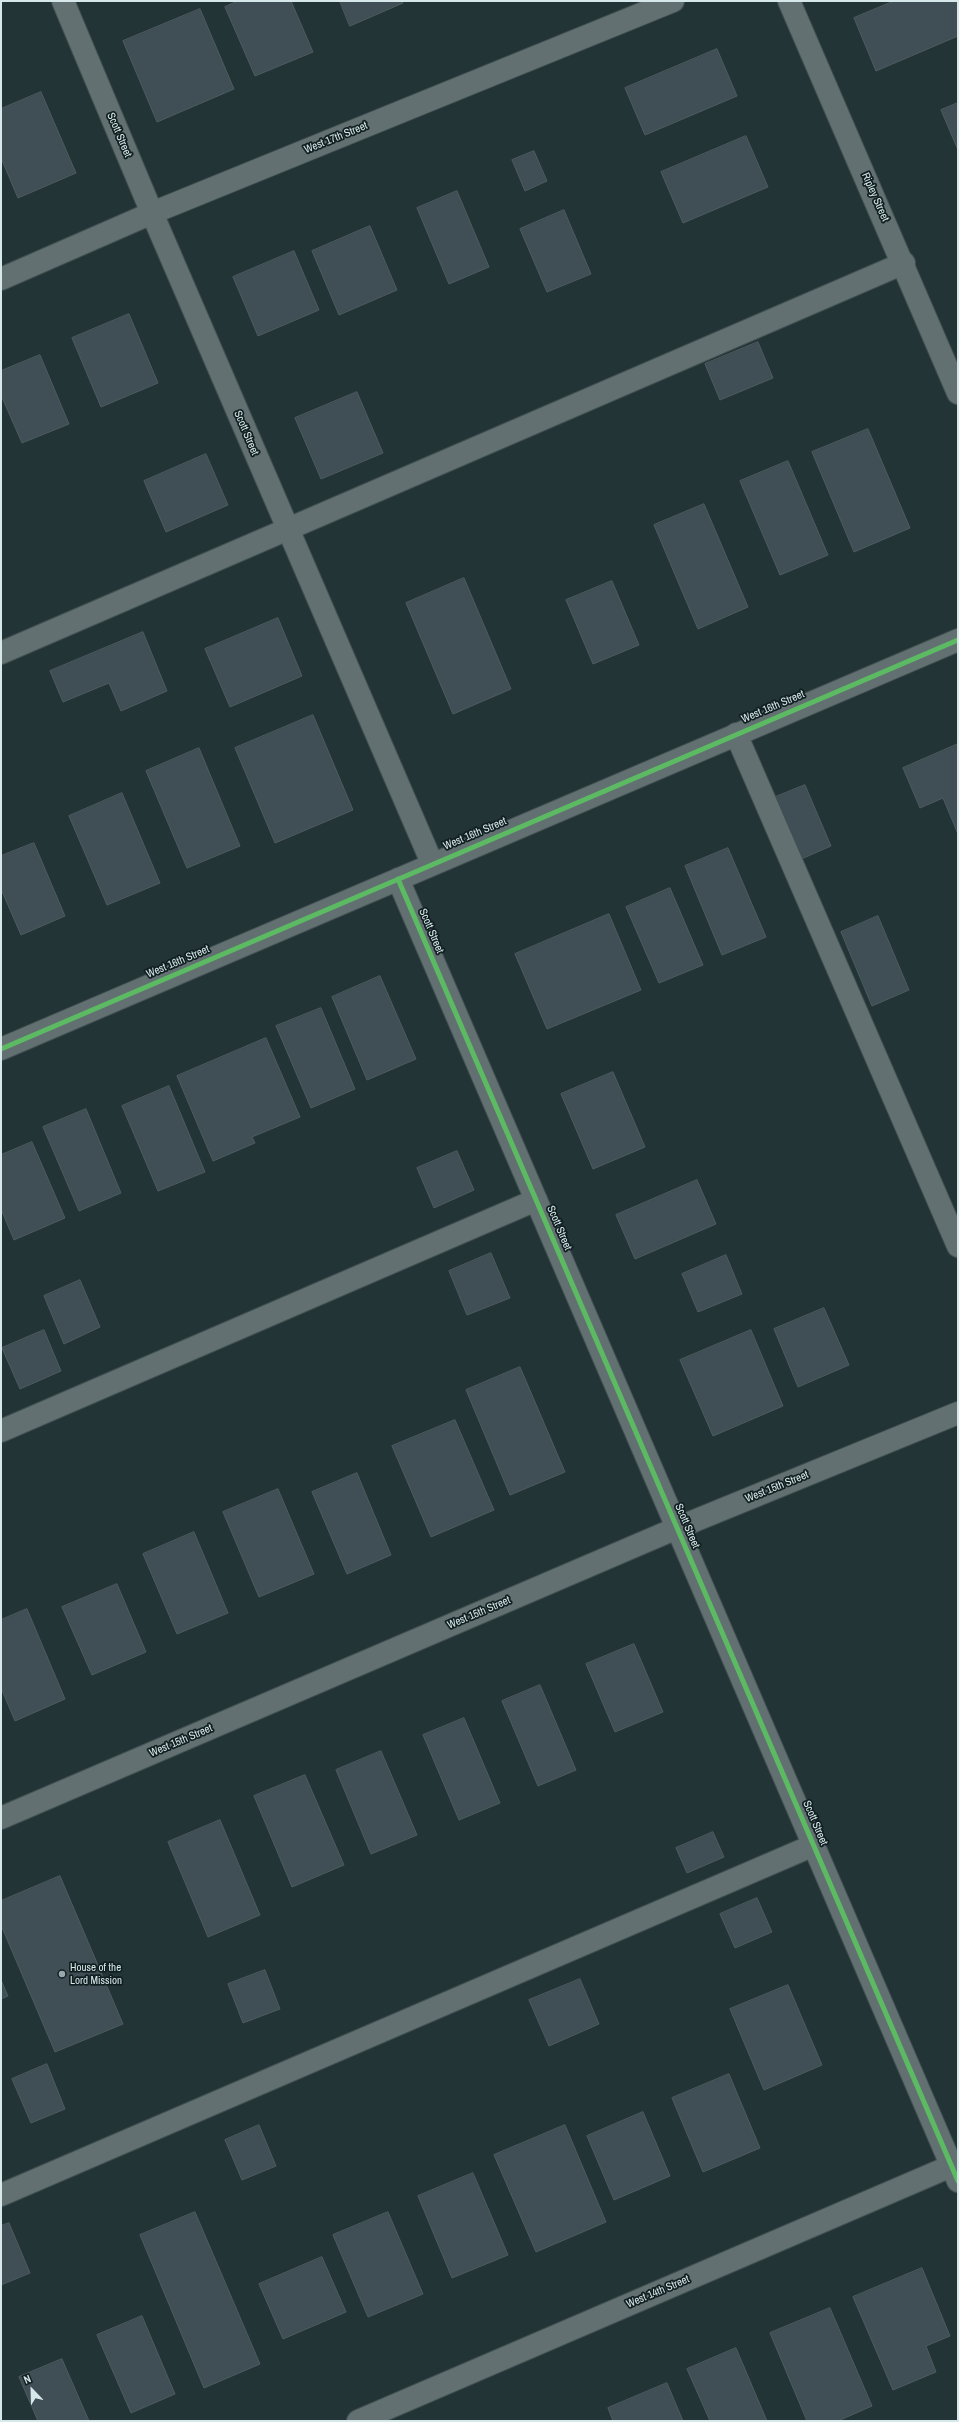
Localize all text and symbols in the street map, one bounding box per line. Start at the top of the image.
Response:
street label: Scott Street [104,111,134,159]
street label: West 17th Street [302,119,370,157]
street label: Ripley Street [858,170,892,224]
street label: Scott Street [231,409,261,457]
street label: West 16th Street [740,688,806,726]
street label: West 16th Street [442,815,508,853]
street label: Scott Street [416,907,446,955]
street label: West 16th Street [145,943,211,981]
street label: Scott Street [544,1204,574,1252]
street label: West 15th Street [743,1468,811,1506]
street label: Scott Street [672,1502,702,1550]
street label: West 15th Street [446,1594,512,1632]
street label: West 15th Street [148,1722,214,1760]
street label: Scott Street [800,1799,830,1847]
place label: House of the Lord Mission [70,1961,122,1987]
marker: House of the Lord Mission [57,1969,67,1979]
street label: West 14th Street [625,2273,691,2311]
north arrow [12,2370,52,2410]
text: N [22,2371,33,2387]

